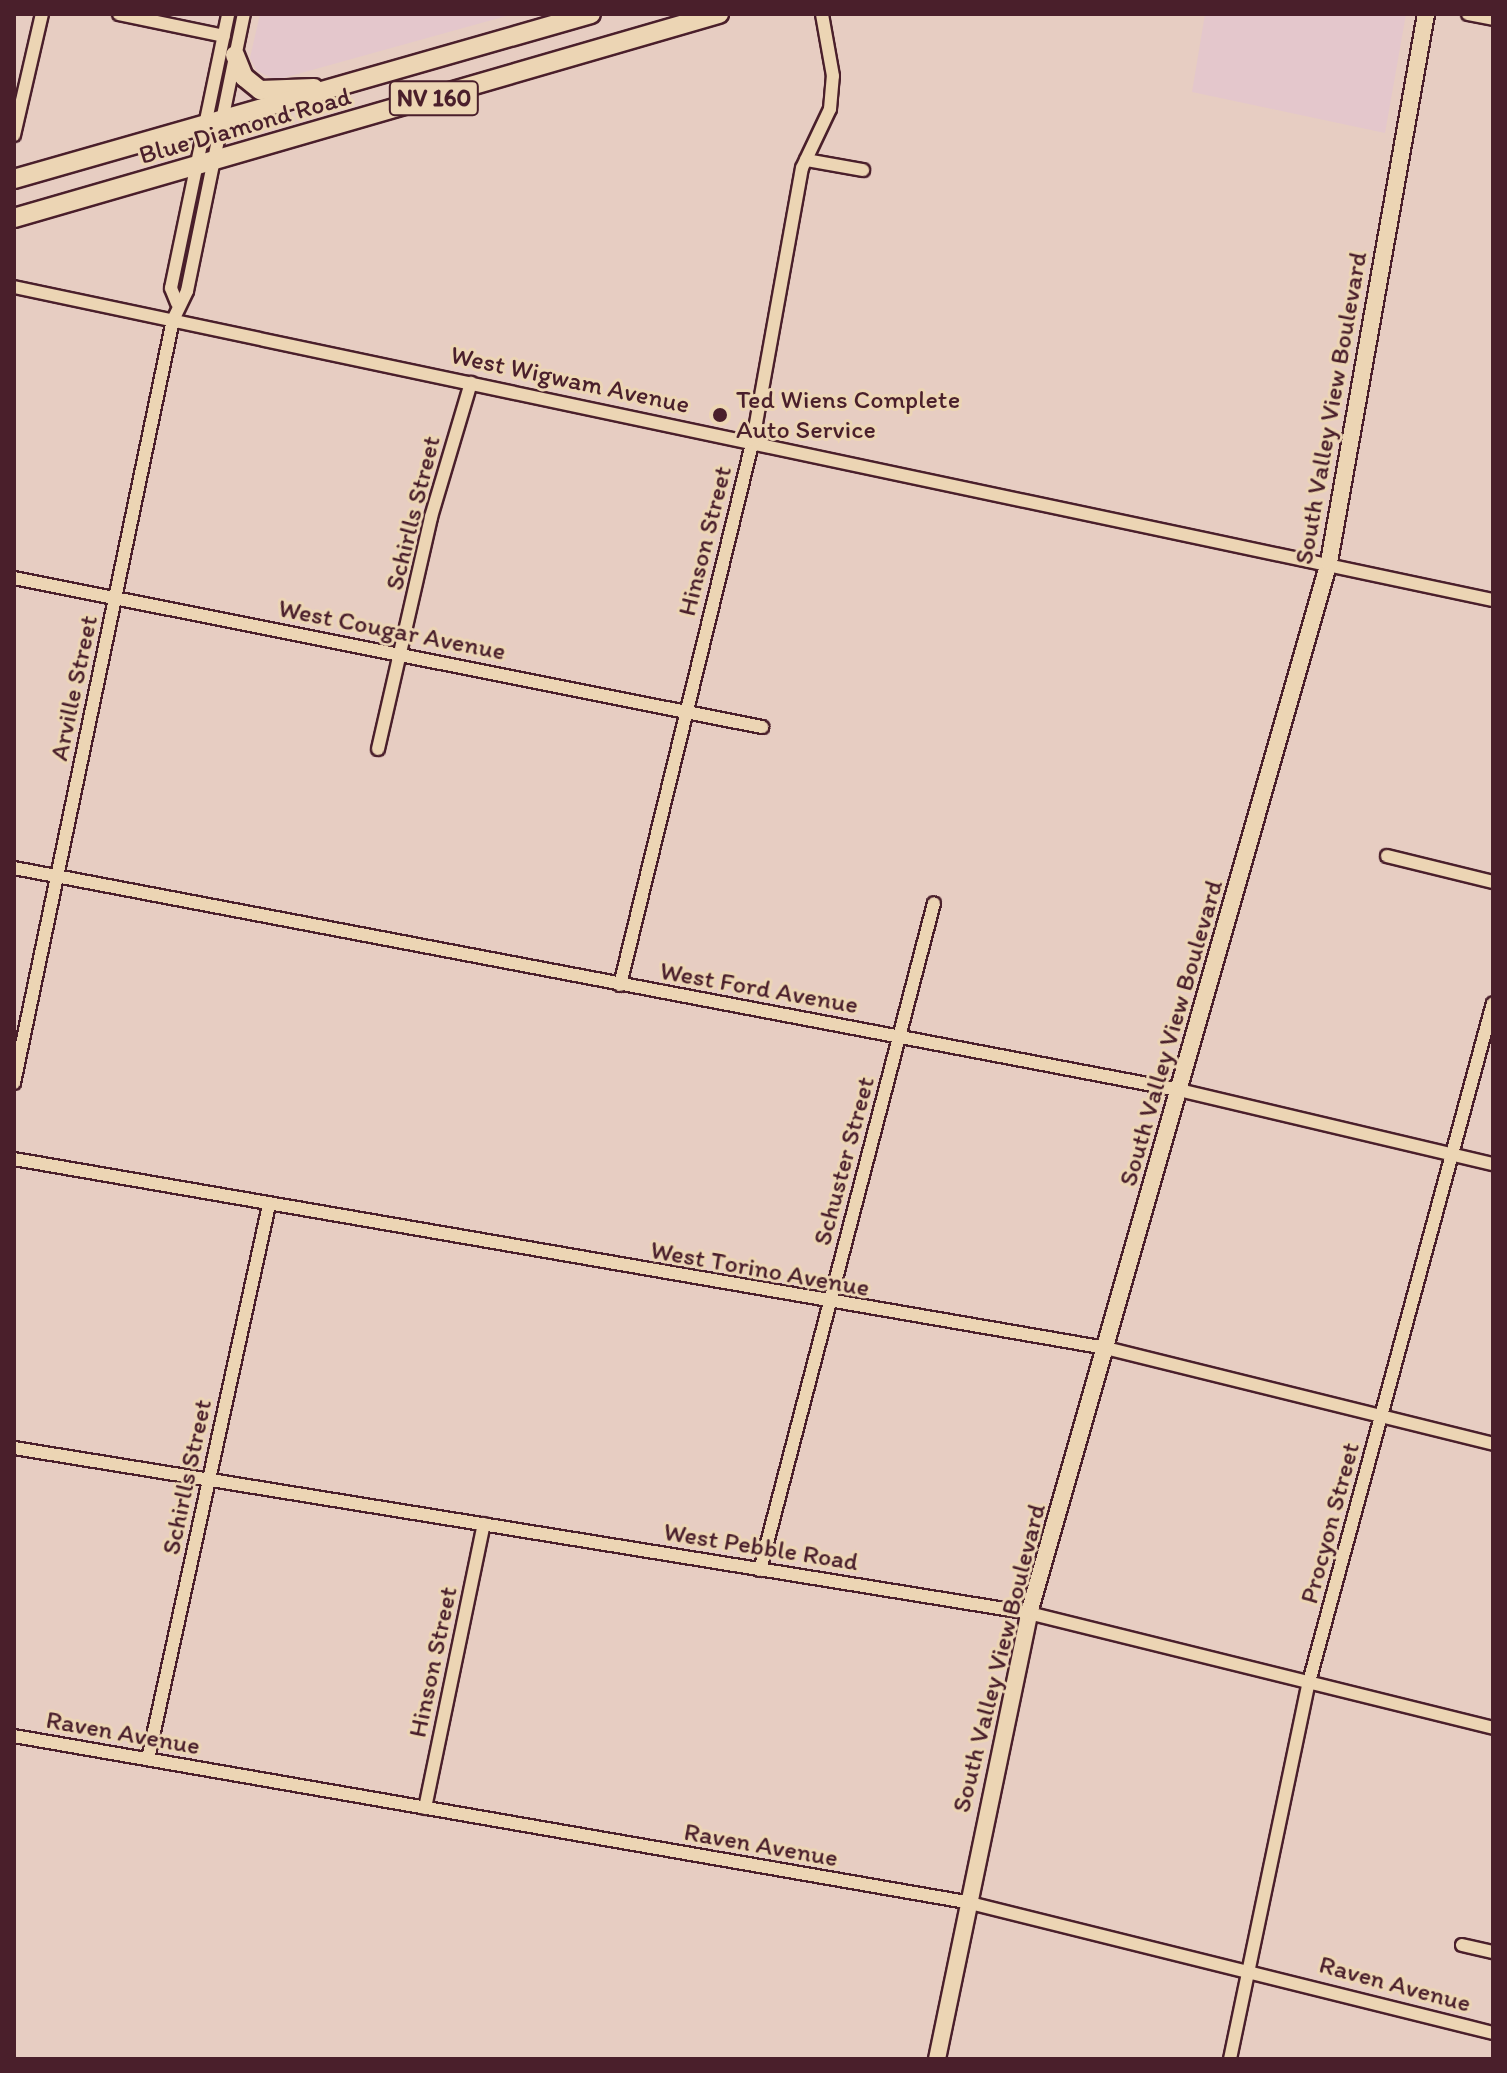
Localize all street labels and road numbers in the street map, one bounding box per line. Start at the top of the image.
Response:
road number: NV 160 [388,78,480,118]
street label: Blue Diamond Road [136,81,354,171]
street label: South Valley View Boulevard [1288,250,1374,566]
street label: West Wigwam Avenue [448,340,692,420]
street label: Schirlls Street [379,433,447,593]
street label: Hinson Street [671,463,739,619]
street label: West Cougar Avenue [277,593,507,667]
street label: Arville Street [43,613,105,763]
street label: South Valley View Boulevard [1112,877,1230,1189]
street label: West Ford Avenue [659,955,859,1021]
street label: Schuster Street [807,1074,881,1248]
street label: West Torino Avenue [650,1235,870,1303]
street label: Schirlls Street [155,1396,219,1558]
street label: Procyon Street [1294,1439,1366,1607]
street label: South Valley View Boulevard [946,1501,1052,1815]
street label: West Pebble Road [662,1516,860,1578]
street label: Hinson Street [402,1584,464,1740]
street label: Raven Avenue [44,1704,202,1762]
street label: Raven Avenue [682,1816,840,1874]
street label: Raven Avenue [1316,1949,1474,2019]

